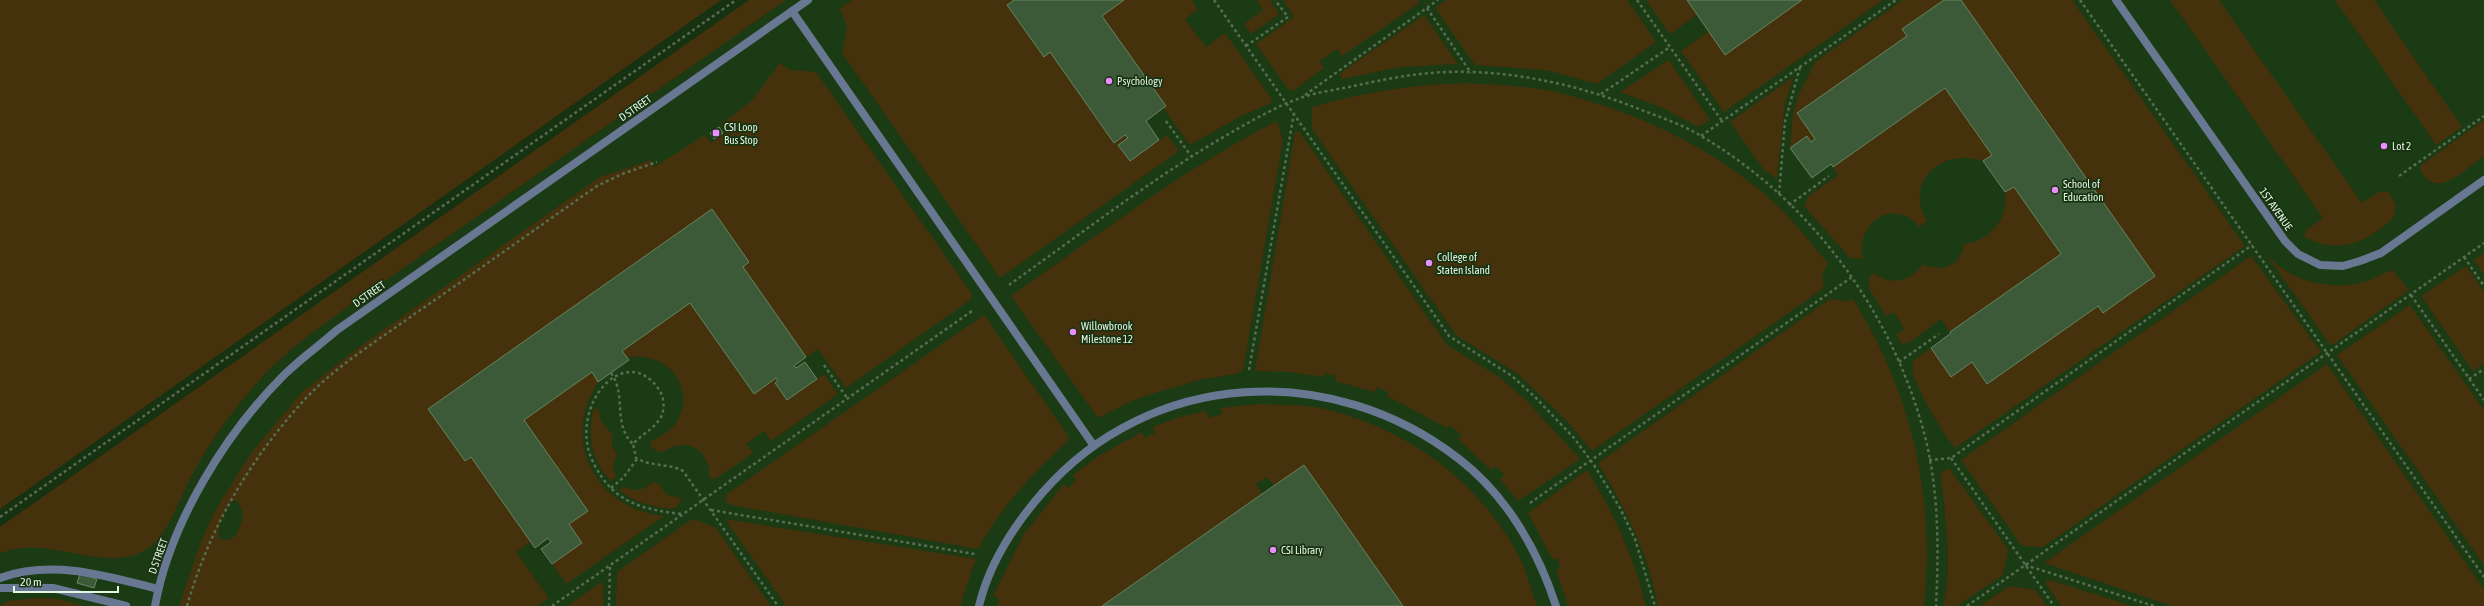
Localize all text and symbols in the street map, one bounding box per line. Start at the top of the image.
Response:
place label: Psychology [1117,75,1163,87]
marker: Psychology [1104,76,1114,86]
street label: D STREET [616,92,654,123]
place label: CSI Loop Bus Stop [724,121,758,146]
marker: CSI Loop Bus Stop [711,128,721,138]
place label: Lot 2 [2392,140,2411,152]
marker: Lot 2 [2379,141,2389,151]
place label: School of Education [2063,178,2104,203]
marker: School of Education [2050,185,2060,195]
street label: 1ST AVENUE [2257,185,2295,233]
place label: College of Staten Island [1437,251,1490,276]
marker: College of Staten Island [1424,258,1434,268]
street label: D STREET [350,278,388,309]
place label: Willowbrook Milestone 12 [1081,320,1133,345]
marker: Willowbrook Milestone 12 [1068,327,1078,337]
street label: D STREET [146,536,170,575]
place label: CSI Library [1281,544,1323,556]
marker: CSI Library [1268,545,1278,555]
scale bar [14,568,118,594]
text: 20 m [20,575,42,589]

